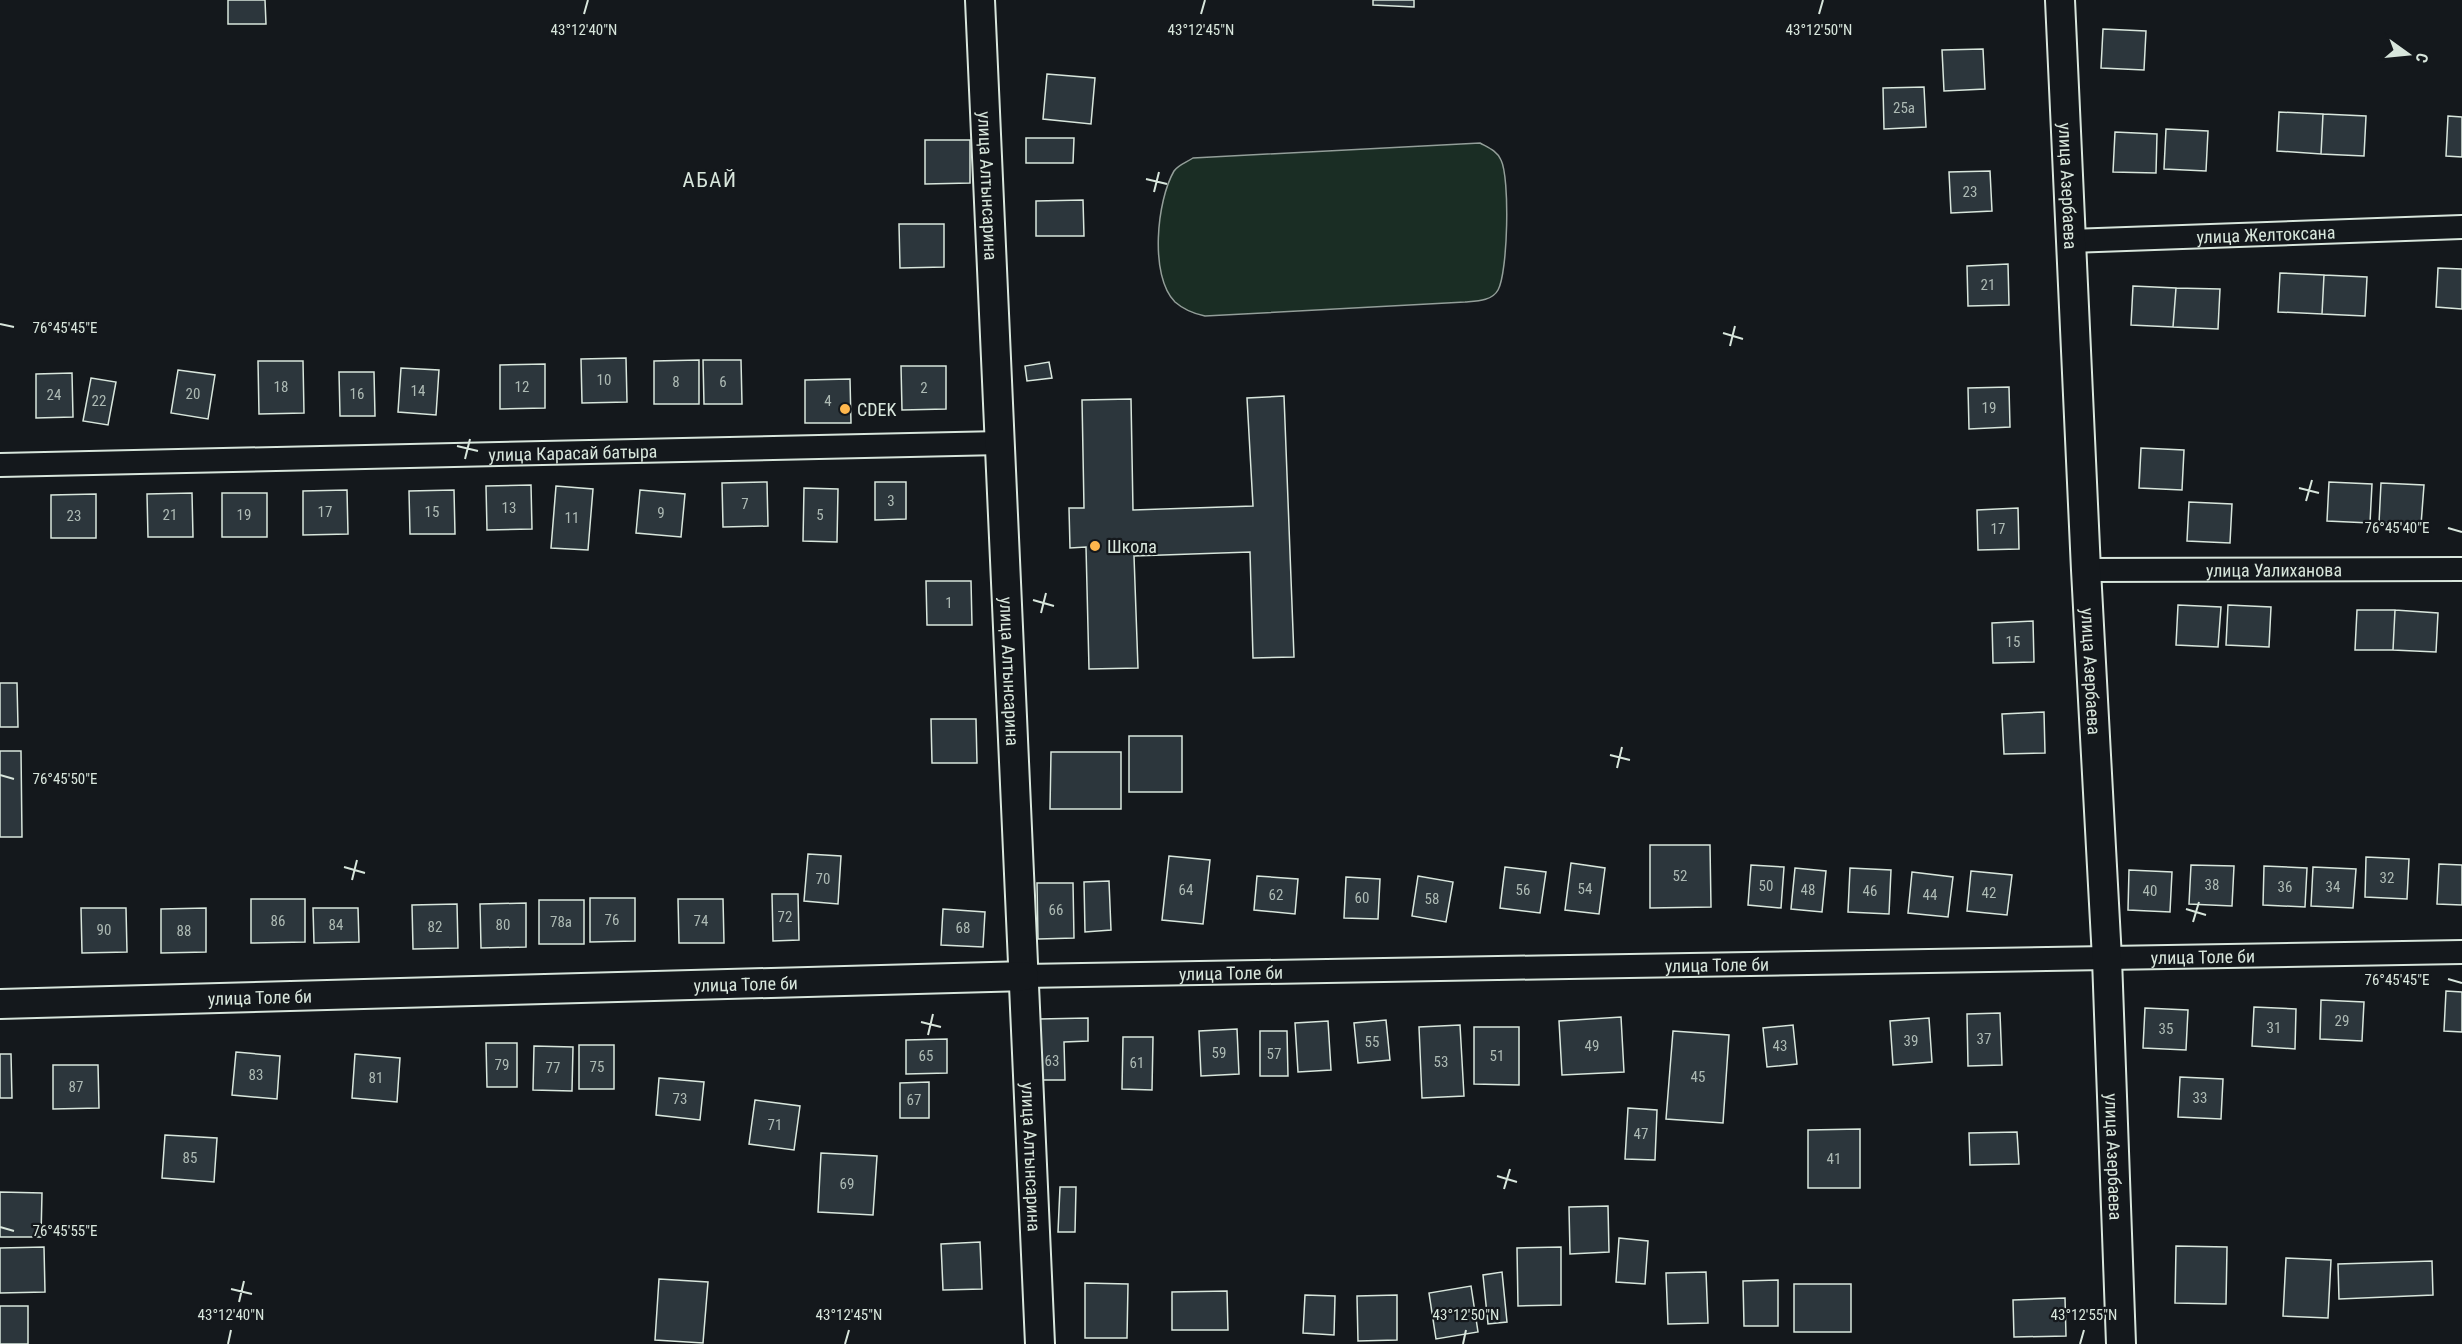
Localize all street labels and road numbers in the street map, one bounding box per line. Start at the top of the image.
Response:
street label: улица Алтынсарина [974,111,1002,261]
street label: улица Азербаева [2055,122,2082,250]
street label: улица Желтоксана [2196,221,2336,247]
street label: улица Карасай батыра [488,440,658,465]
street label: улица Уалиханова [2206,559,2342,580]
street label: улица Алтынсарина [996,596,1024,746]
street label: улица Азербаева [2078,607,2105,735]
street label: улица Толе би [2151,945,2255,968]
street label: улица Толе би [1665,953,1769,976]
street label: улица Толе би [1179,961,1283,984]
street label: улица Толе би [693,972,798,996]
street label: улица Толе би [207,985,312,1009]
street label: улица Алтынсарина [1018,1082,1045,1232]
street label: улица Азербаева [2101,1093,2127,1221]

